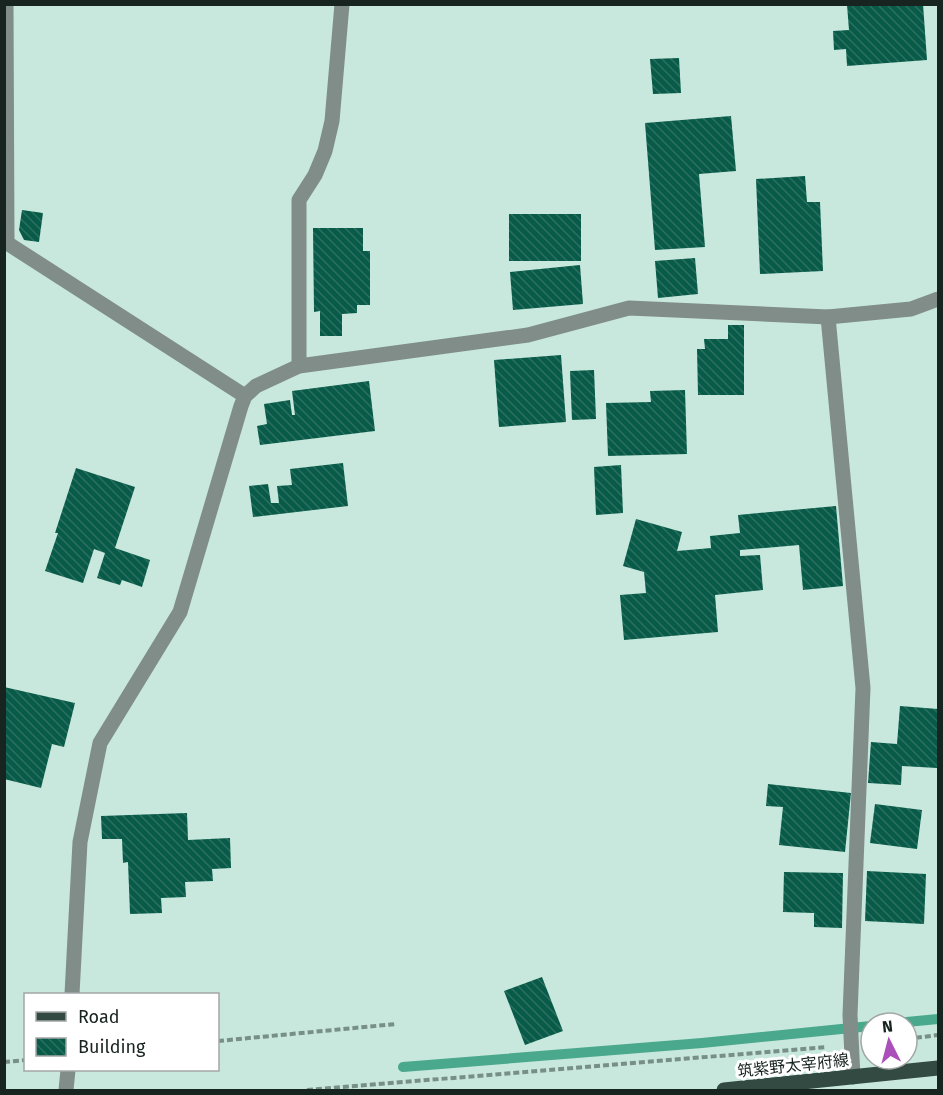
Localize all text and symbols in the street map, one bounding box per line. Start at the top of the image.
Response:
legend [24,993,219,1071]
text: Road [78,1006,120,1028]
north arrow [859,1011,919,1071]
text: N [881,1017,894,1037]
text: Building [78,1036,146,1058]
street label: 筑紫野太宰府線 [736,1050,850,1081]

